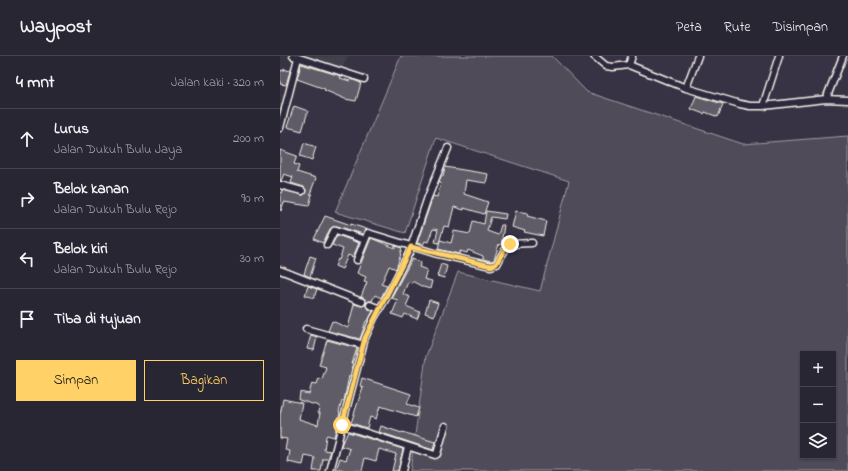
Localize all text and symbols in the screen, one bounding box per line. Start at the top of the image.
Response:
text: Waypost [20,14,92,41]
text: Peta [676,17,702,38]
text: Rute [724,17,751,38]
text: Disimpan [773,17,828,38]
text: 4 mnt [16,70,55,95]
text: Jalan kaki · 320 m [171,73,264,92]
text: Lurus [54,118,89,140]
icon: ahead [16,128,38,150]
text: 200 m [233,129,264,148]
text: Jalan Dukuh Bulu Jaya [54,140,182,159]
text: Belok kanan [54,178,129,200]
icon: right [16,188,38,210]
text: 90 m [241,189,264,208]
text: Jalan Dukuh Bulu Rejo [54,200,177,219]
route end [501,235,519,253]
text: Belok kiri [54,238,108,260]
icon: left [16,248,38,270]
text: 30 m [240,249,264,268]
text: Jalan Dukuh Bulu Rejo [54,260,177,279]
icon: arrive [16,308,38,330]
text: Tiba di tujuan [54,308,141,330]
map controls [800,351,836,459]
button: + [800,351,836,387]
button: Simpan [16,360,136,401]
button: Bagikan [144,360,264,401]
button: − [800,387,836,423]
route start [333,416,351,434]
button: layers [800,423,836,459]

